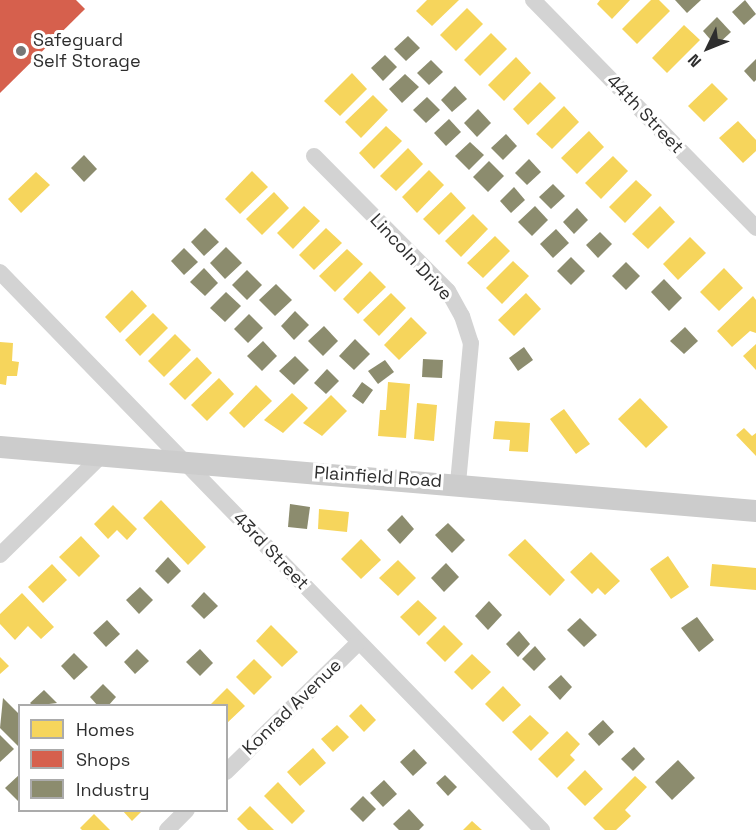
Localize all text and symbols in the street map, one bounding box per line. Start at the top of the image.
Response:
north arrow [678,18,738,78]
place label: Safeguard Self Storage [33,30,141,72]
marker: Safeguard Self Storage [14,44,28,58]
text: N [683,50,706,72]
street label: 44th Street [602,70,688,158]
street label: Lincoln Drive [365,209,457,305]
street label: Plainfield Road [313,462,443,492]
street label: 43rd Street [229,508,313,594]
street label: Konrad Avenue [238,654,346,760]
legend [18,704,228,812]
text: Homes [76,718,135,741]
text: Shops [76,748,130,771]
text: Industry [76,778,149,801]

